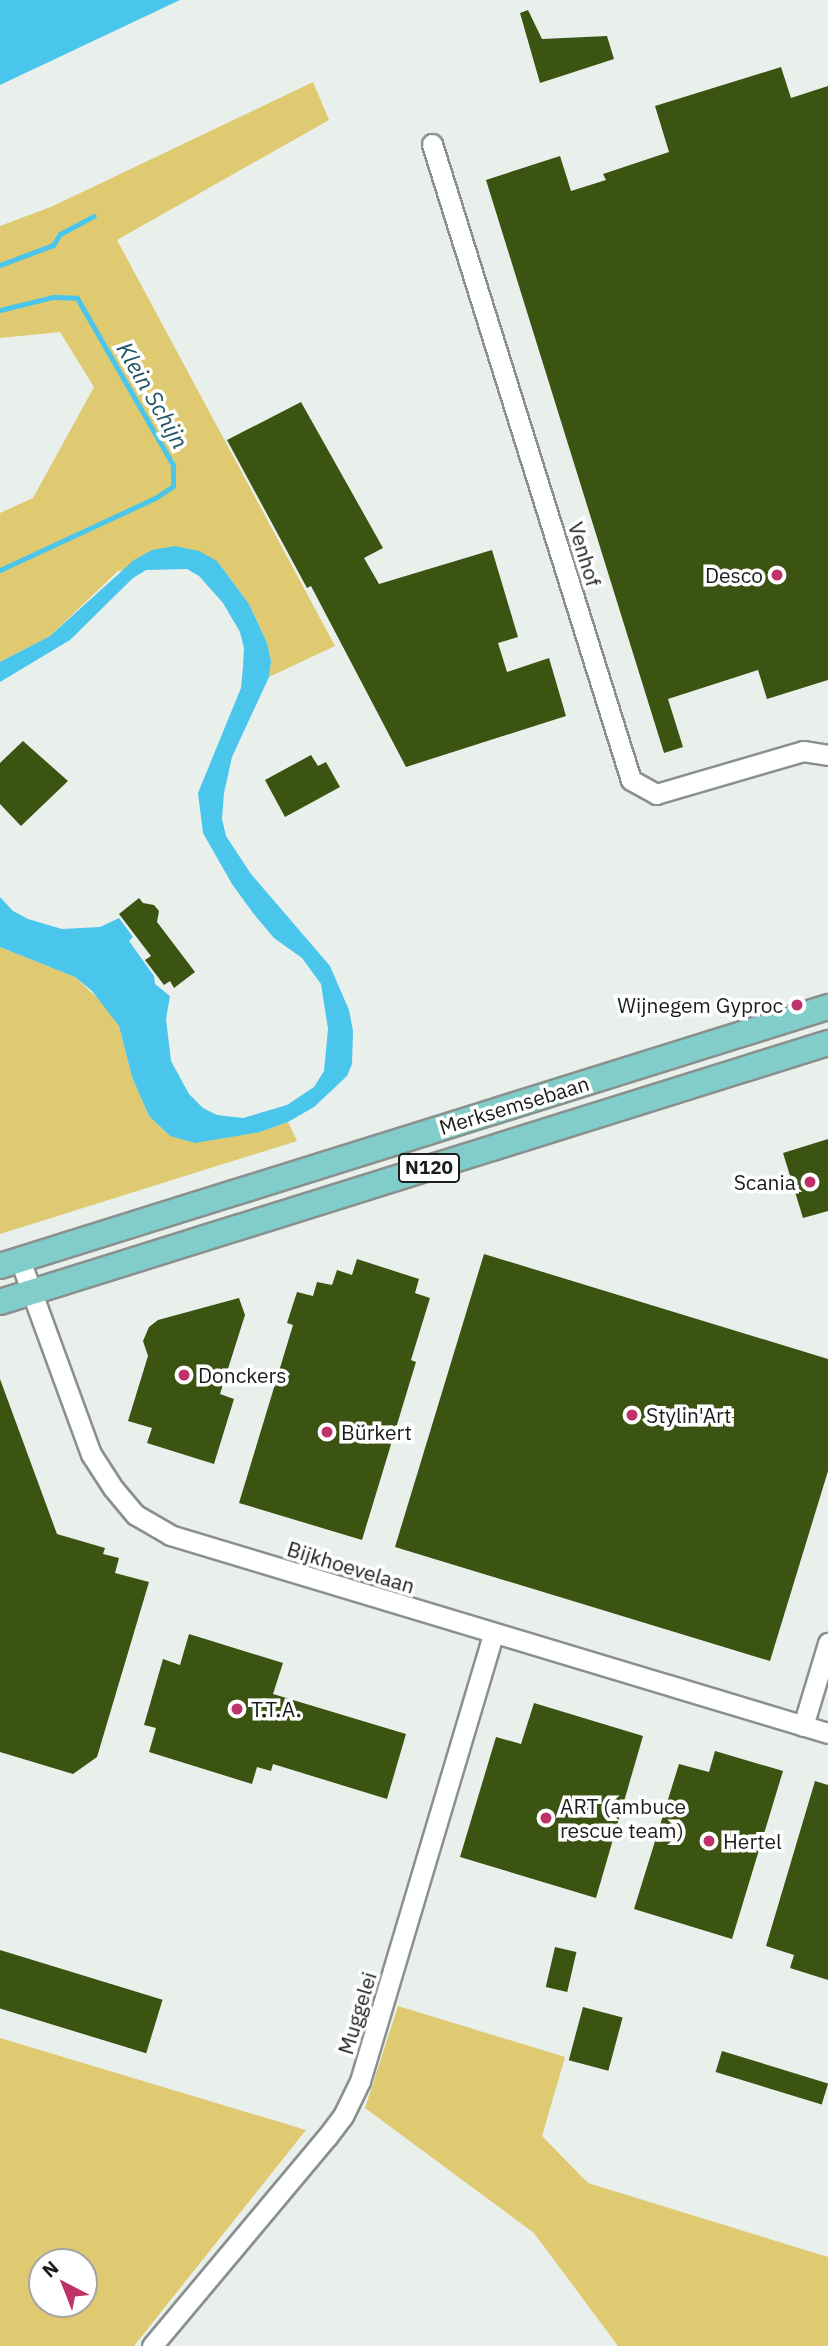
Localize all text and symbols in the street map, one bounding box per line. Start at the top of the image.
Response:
water label: Klein Schijn [111,337,195,453]
street label: Venhof [563,519,607,589]
place label: Desco [705,562,763,588]
marker: Desco [769,567,785,583]
place label: Wijnegem Gyproc [617,992,783,1018]
marker: Wijnegem Gyproc [789,997,805,1013]
street label: Merksemsebaan [436,1070,592,1140]
road number: N120 [398,1152,460,1184]
place label: Scania [734,1169,796,1195]
marker: Scania [802,1174,818,1190]
place label: Donckers [198,1362,287,1388]
marker: Donckers [176,1367,192,1383]
place label: Stylin'Art [646,1402,731,1428]
marker: Stylin'Art [624,1407,640,1423]
place label: Bürkert [341,1419,412,1445]
marker: Bürkert [319,1424,335,1440]
street label: Bijkhoevelaan [284,1536,418,1598]
place label: T.T.A. [251,1696,301,1722]
marker: T.T.A. [229,1701,245,1717]
place label: ART (ambuce rescue team) [560,1793,686,1843]
marker: ART (ambuce rescue team) [538,1810,554,1826]
place label: Hertel [723,1828,782,1854]
marker: Hertel [701,1833,717,1849]
street label: Muggelei [333,1969,381,2057]
north arrow [28,2248,98,2318]
text: N [37,2255,63,2282]

